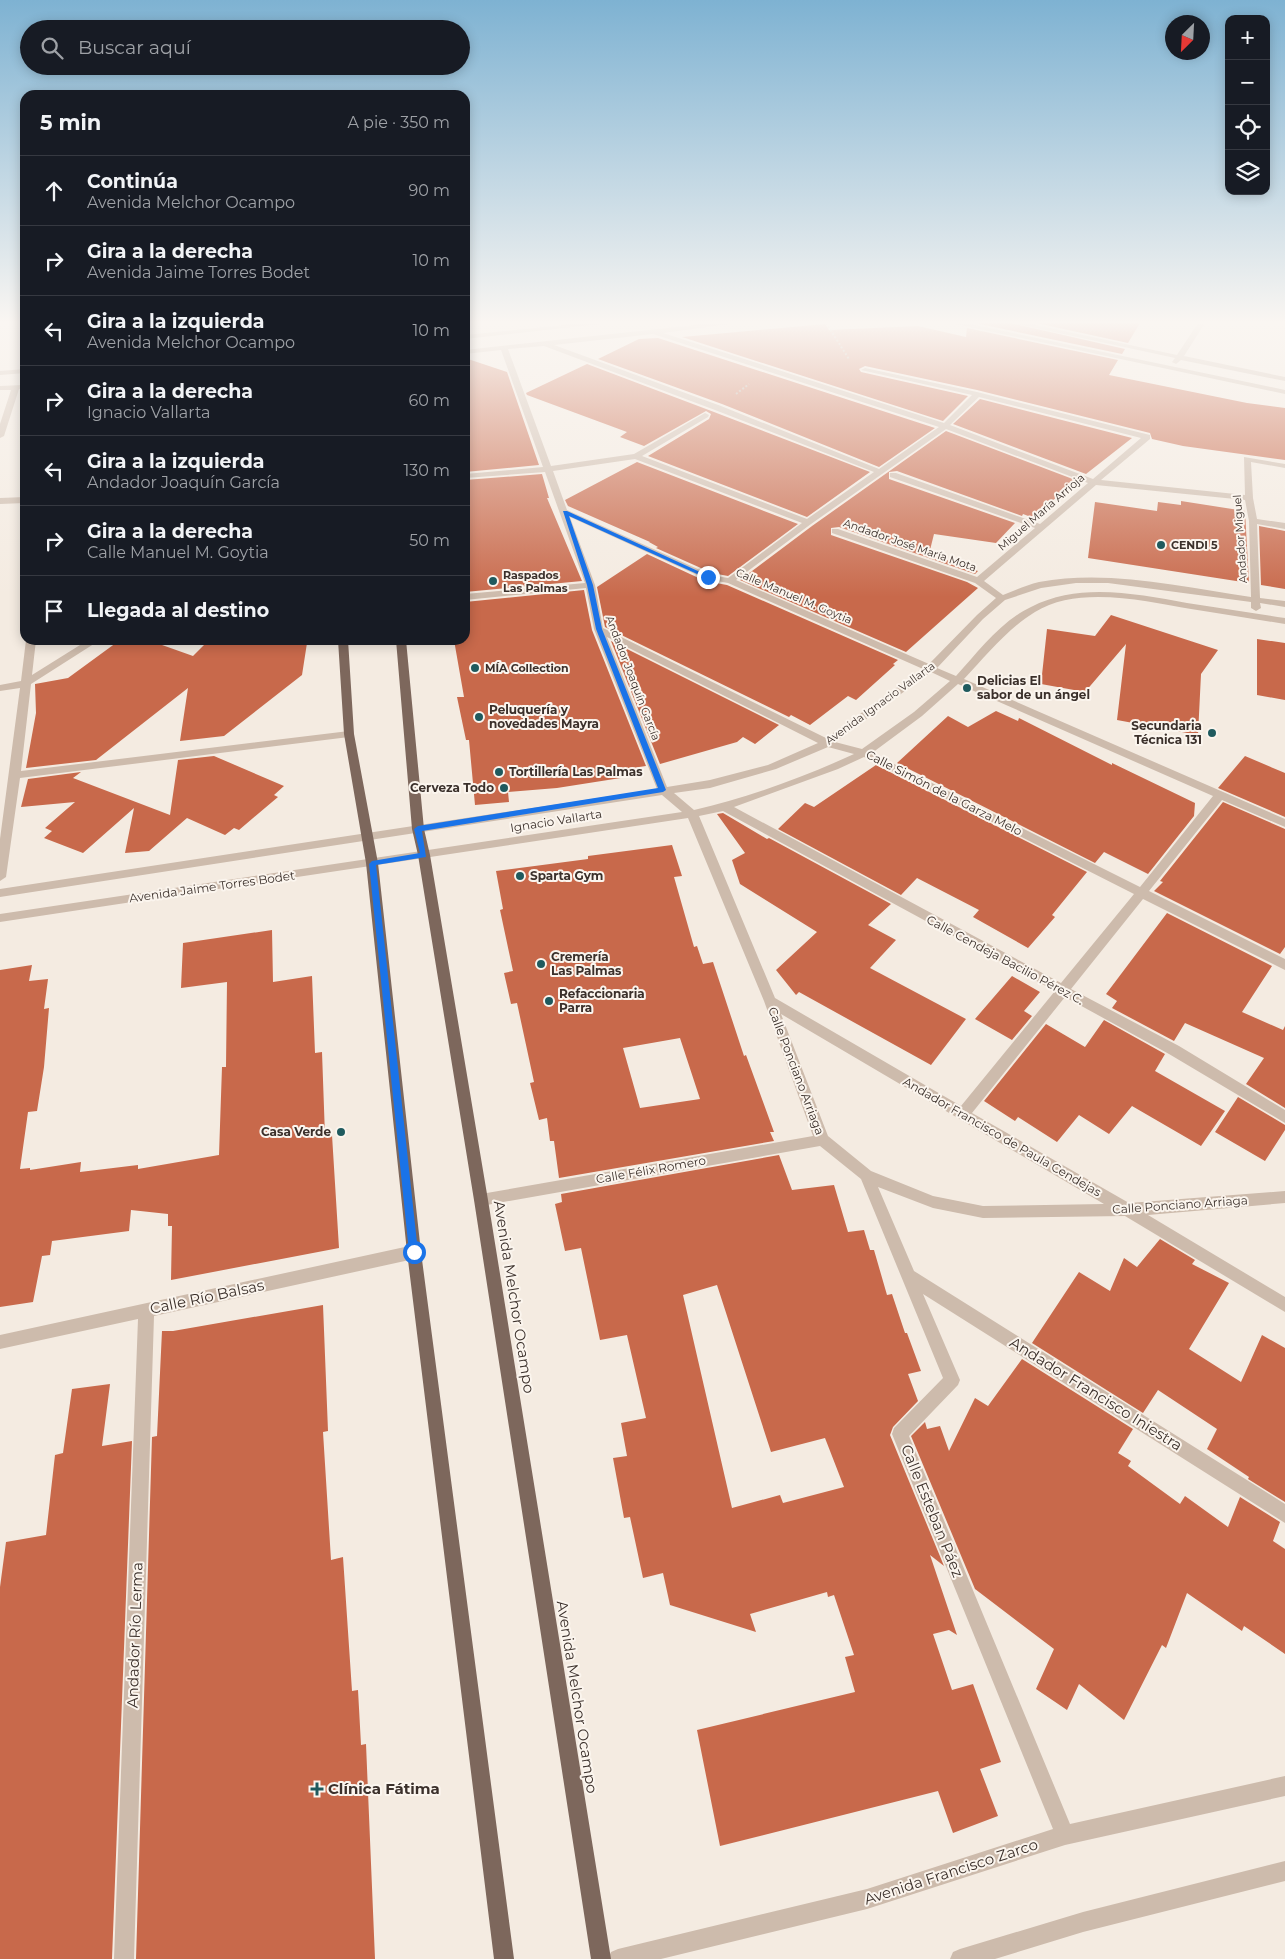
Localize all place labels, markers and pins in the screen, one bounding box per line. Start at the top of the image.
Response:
place label: CENDI 5 [1171,538,1218,552]
marker: CENDI 5 [1155,539,1167,551]
place label: Raspados Las Palmas [503,568,568,595]
marker: Raspados Las Palmas [487,575,499,587]
place label: MÍA Collection [485,661,569,675]
marker: MÍA Collection [469,662,481,674]
place label: Delicias El sabor de un ángel [977,673,1090,702]
marker: Delicias El sabor de un ángel [961,682,973,694]
place label: Peluquería y novedades Mayra [489,702,599,731]
marker: Peluquería y novedades Mayra [473,711,485,723]
place label: Secundaria Técnica 131 [1131,718,1202,747]
marker: Secundaria Técnica 131 [1206,727,1218,739]
place label: Tortillería Las Palmas [509,764,643,779]
marker: Tortillería Las Palmas [493,766,505,778]
place label: Cerveza Todo [410,780,494,795]
marker: Cerveza Todo [498,782,510,794]
place label: Sparta Gym [530,868,603,883]
marker: Sparta Gym [514,870,526,882]
place label: Cremería Las Palmas [551,949,622,978]
marker: Cremería Las Palmas [535,958,547,970]
place label: Refaccionaria Parra [559,986,645,1015]
marker: Refaccionaria Parra [543,995,555,1007]
place label: Casa Verde [261,1124,331,1139]
marker: Casa Verde [335,1126,347,1138]
place label: Clínica Fátima [328,1779,440,1798]
marker: Clínica Fátima [310,1782,324,1796]

